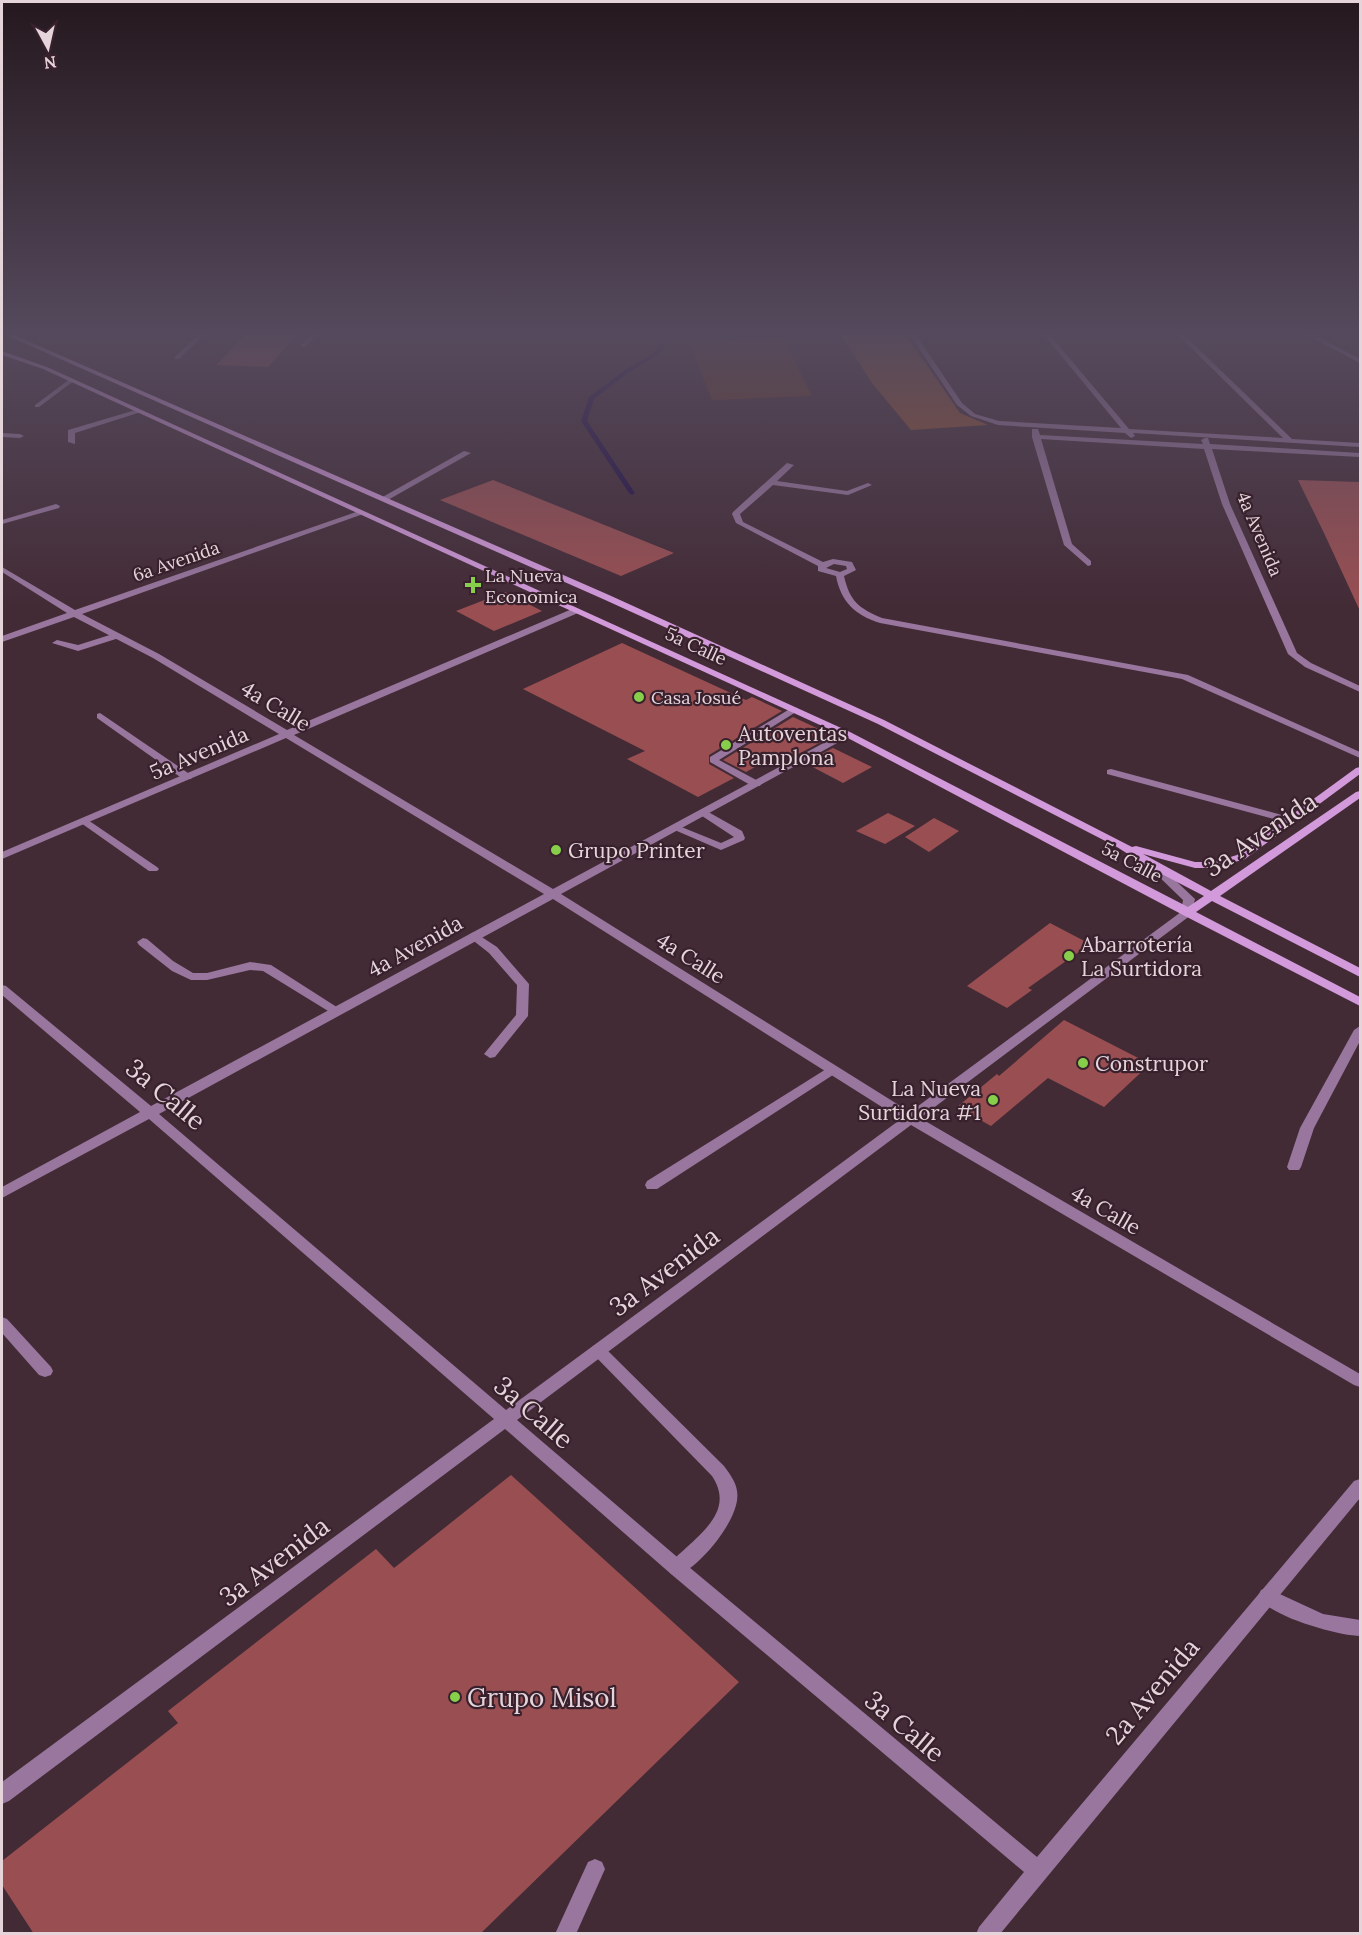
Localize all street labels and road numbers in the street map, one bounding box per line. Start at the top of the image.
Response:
street label: 4a Avenida [1232,488,1288,580]
street label: 6a Avenida [130,535,222,587]
street label: 5a Calle [662,622,731,670]
street label: 4a Calle [236,675,316,737]
street label: 5a Avenida [146,720,252,786]
street label: 3a Avenida [1197,784,1323,884]
street label: 5a Calle [1098,837,1166,888]
street label: 4a Avenida [363,909,467,983]
street label: 4a Calle [652,926,730,990]
street label: 3a Calle [119,1051,213,1137]
street label: 4a Calle [1066,1179,1146,1241]
street label: 3a Avenida [602,1219,726,1323]
street label: 3a Calle [487,1369,581,1455]
street label: 3a Avenida [212,1509,336,1613]
street label: 2a Avenida [1098,1631,1206,1751]
street label: 3a Calle [858,1683,952,1769]

